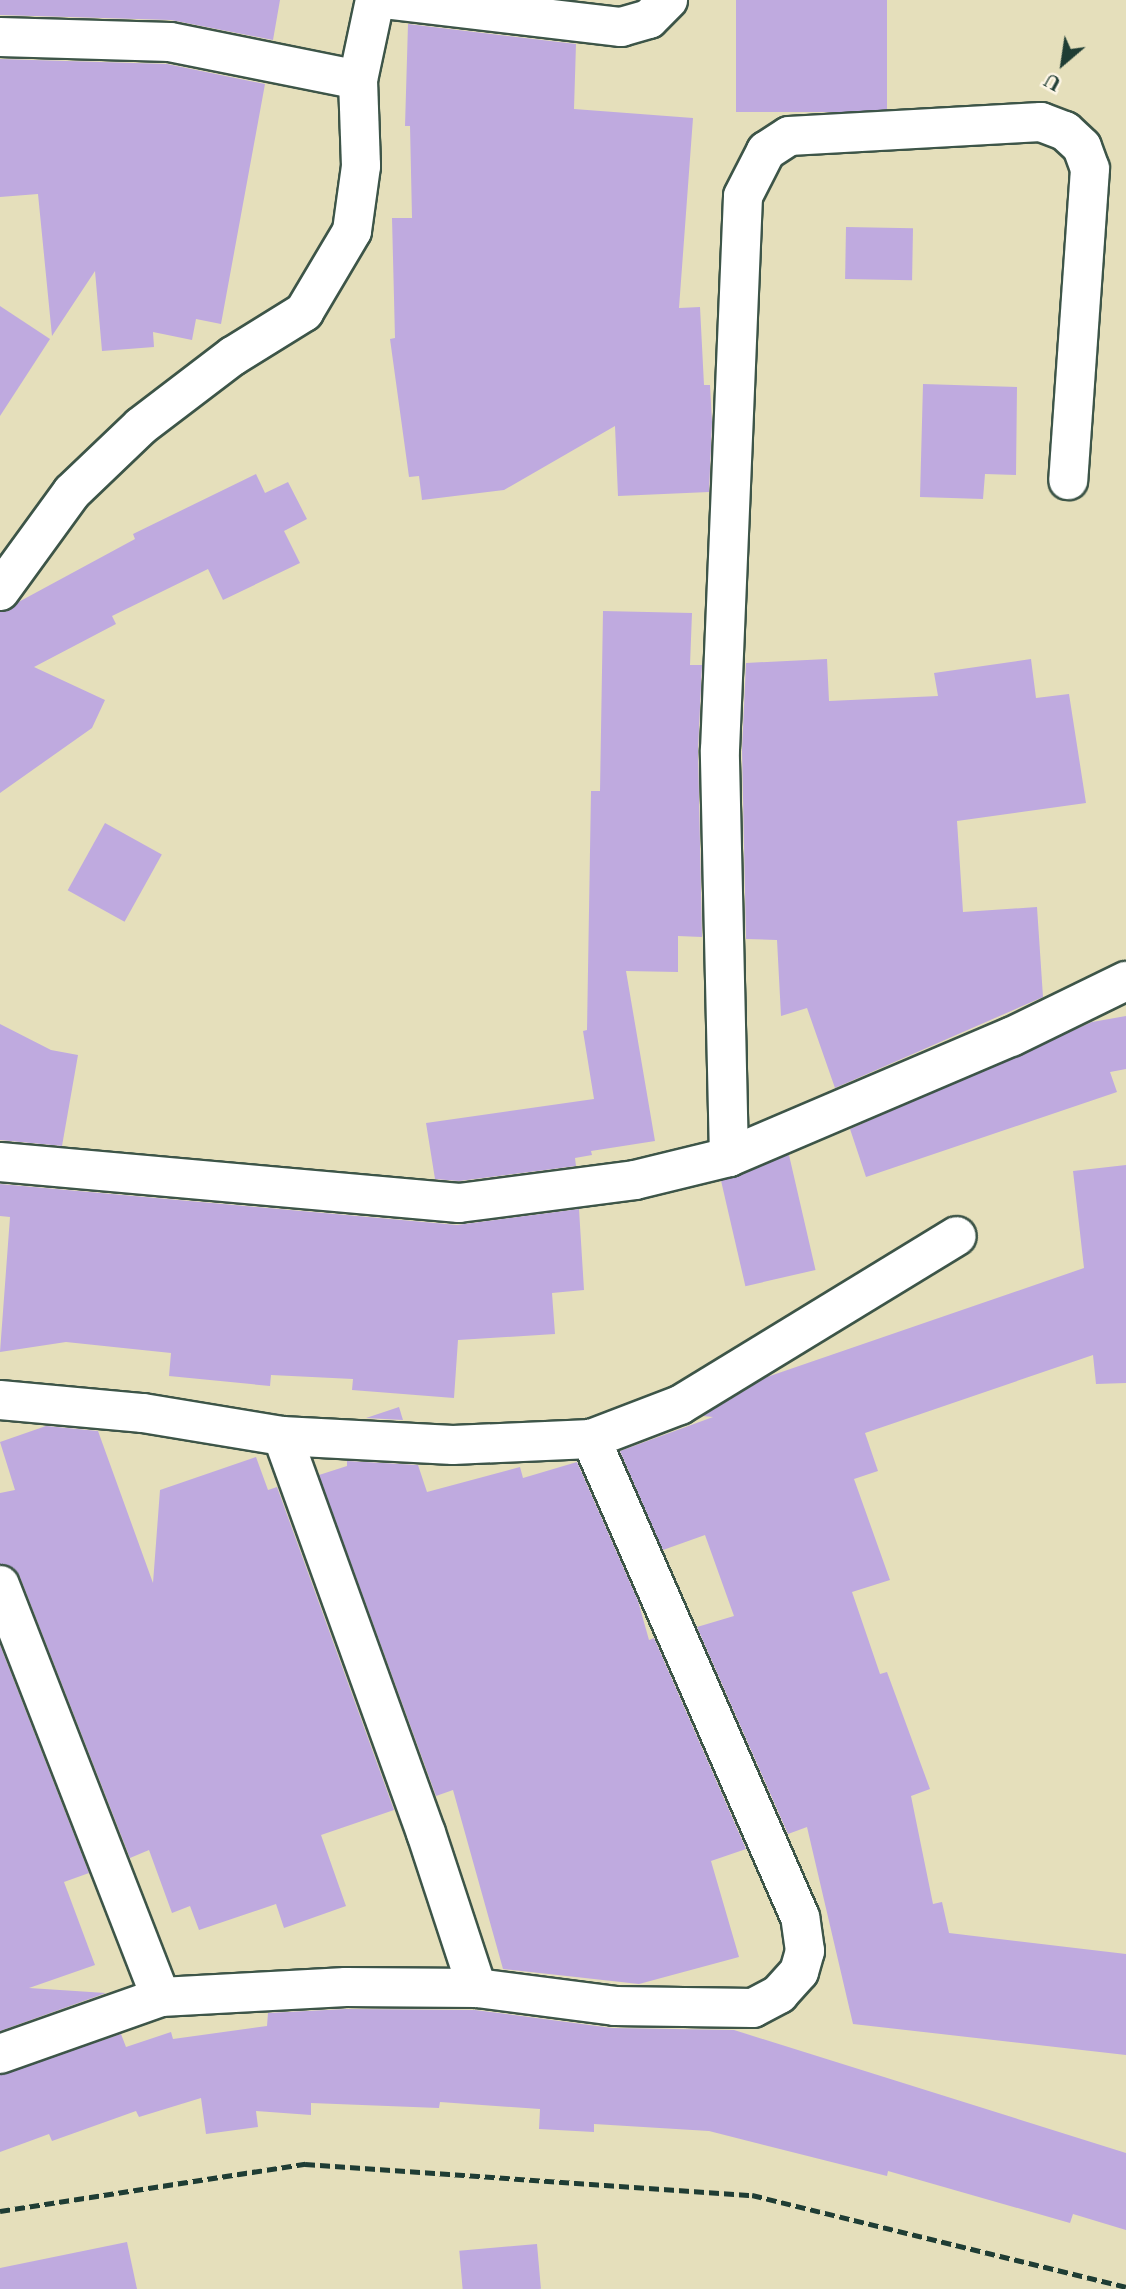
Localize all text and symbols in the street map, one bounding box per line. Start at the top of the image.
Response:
north arrow [1028,28,1098,98]
text: U [1040,68,1065,96]

